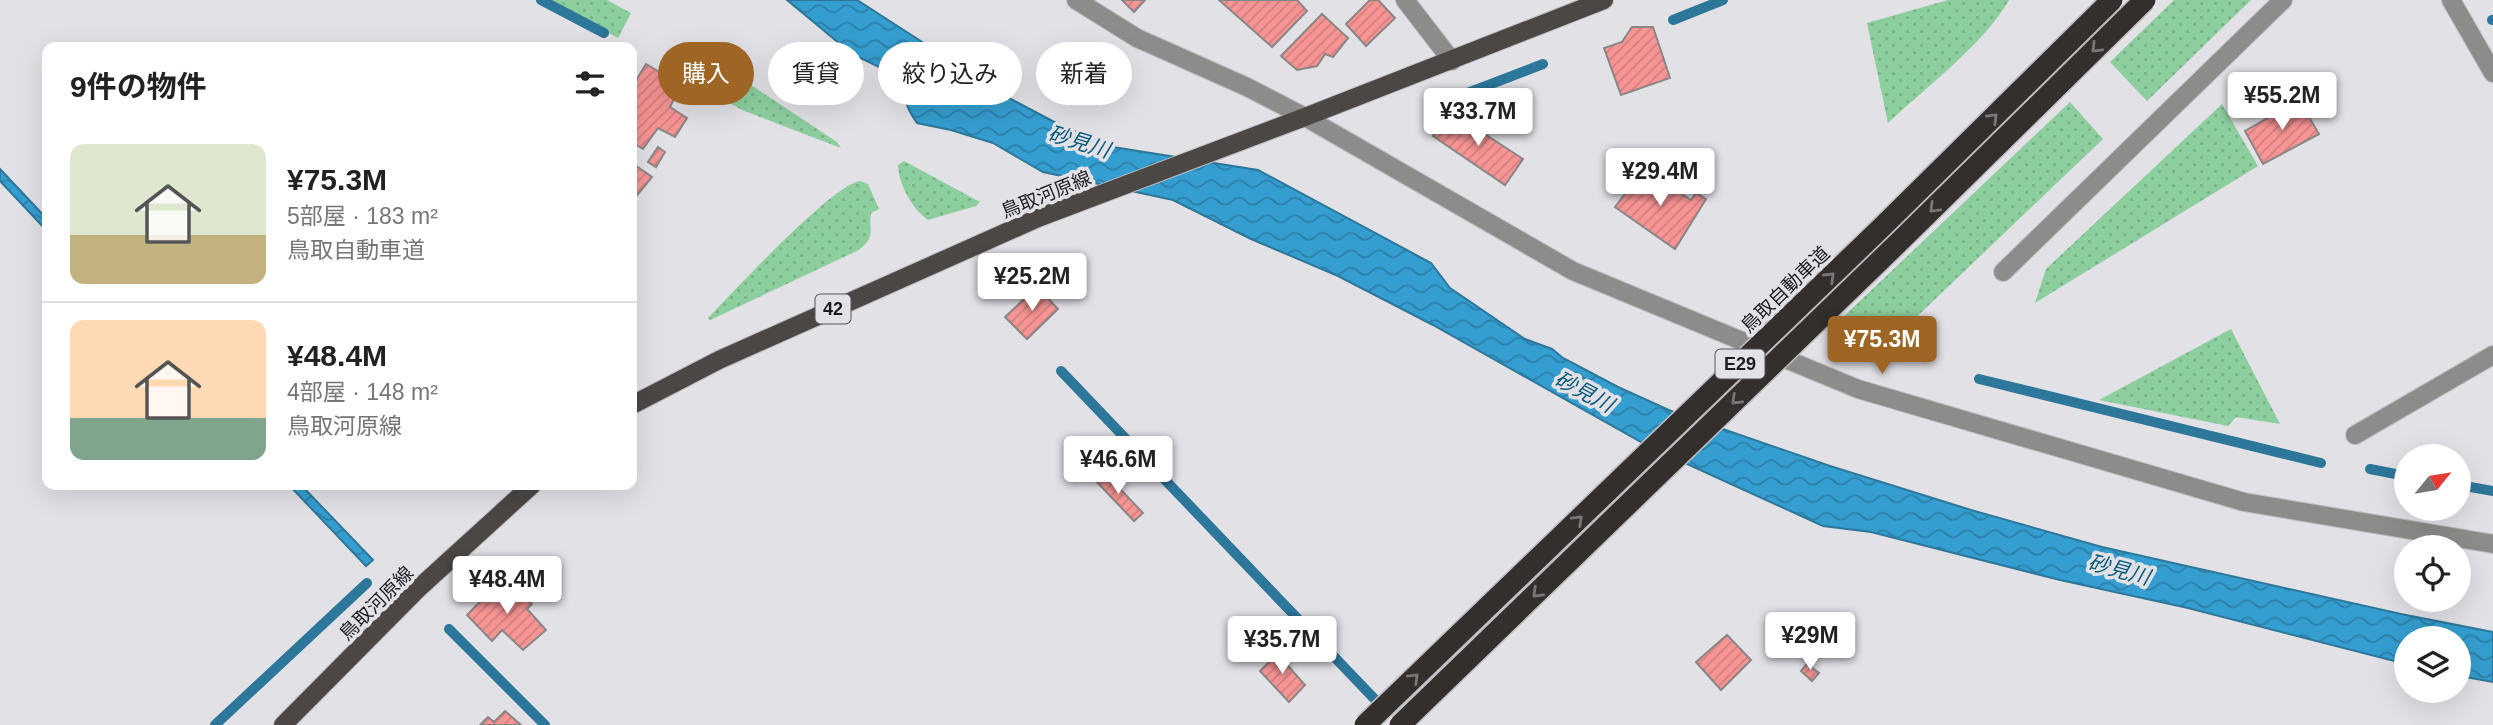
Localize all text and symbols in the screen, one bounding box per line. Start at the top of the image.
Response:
one-way arrow [2091,39,2104,52]
chip: 購入 [658,42,754,105]
chip: 賃貸 [768,42,864,105]
chip: 絞り込み [878,42,1022,105]
chip: 新着 [1036,42,1132,105]
icon: filters [571,65,609,103]
text: 9件の物件 [70,70,207,103]
pin: ¥55.2M [2225,72,2339,132]
text: ¥55.2M [2244,82,2320,108]
pin: ¥33.7M [1421,88,1535,148]
text: ¥33.7M [1440,98,1516,124]
one-way arrow [1984,113,1997,126]
water label: 砂見川 [1046,121,1115,162]
pin: ¥29.4M [1603,148,1717,208]
text: ¥29.4M [1622,158,1698,184]
text: ¥75.3M [287,163,387,196]
street label: 鳥取河原線 [998,167,1094,222]
icon: home [126,172,210,256]
one-way arrow [1929,199,1942,212]
text: 5部屋 · 183 m² [287,203,438,229]
text: 鳥取自動車道 [287,237,425,263]
street label: 鳥取自動車道 [1737,242,1834,337]
pin: ¥25.2M [975,254,1089,313]
text: ¥25.2M [994,263,1070,289]
one-way arrow [1822,272,1835,285]
road number: 42 [816,295,850,324]
pin: ¥75.3M [1825,316,1939,376]
text: ¥75.3M [1844,326,1920,352]
text: ¥48.4M [287,339,387,372]
icon: home [126,348,210,432]
road number: E29 [1716,350,1764,378]
water label: 砂見川 [1551,367,1619,417]
text: 4部屋 · 148 m² [287,379,438,405]
one-way arrow [1731,392,1744,405]
text: 鳥取河原線 [287,413,402,439]
pin: ¥46.6M [1061,436,1175,496]
north arrow [2394,444,2471,522]
map controls [2394,444,2471,703]
text: ¥46.6M [1080,446,1156,472]
one-way arrow [1570,515,1583,528]
button: locate [2394,535,2471,612]
water label: 砂見川 [2086,550,2154,589]
pin: ¥48.4M [450,556,564,616]
street label: 鳥取河原線 [335,562,417,644]
text: ¥48.4M [469,566,545,592]
one-way arrow [1532,584,1545,597]
pin: ¥29M [1769,612,1851,672]
pin: ¥35.7M [1225,616,1339,676]
text: ¥29M [1781,622,1839,648]
text: ¥35.7M [1244,626,1320,652]
button: layers [2394,626,2471,703]
one-way arrow [1406,673,1419,686]

